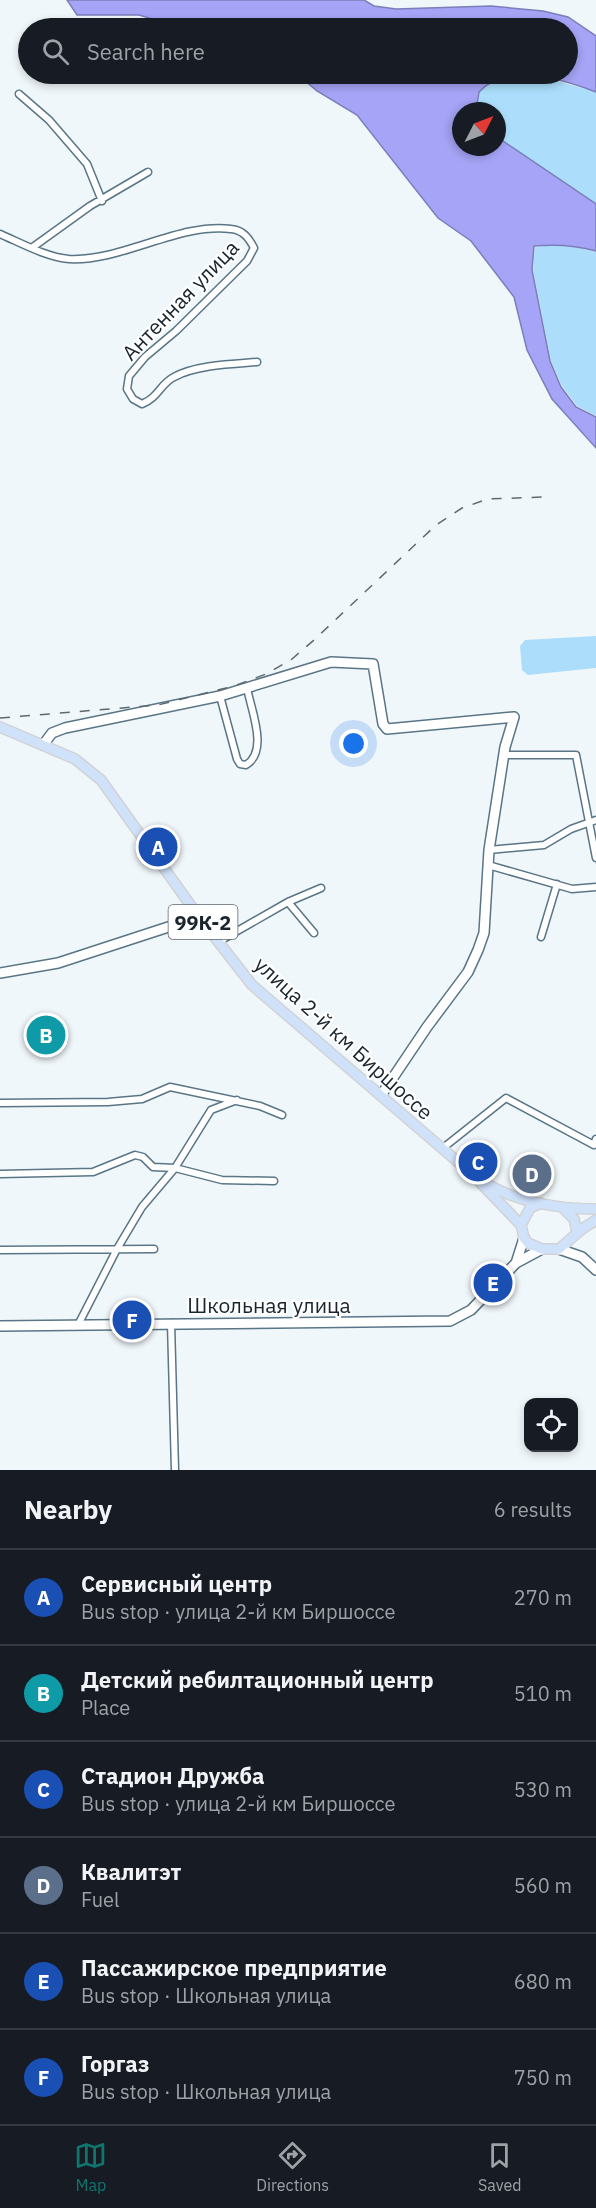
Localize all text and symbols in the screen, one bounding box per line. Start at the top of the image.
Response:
search box [18,18,578,84]
icon: search [39,35,72,68]
text: Search here [87,37,205,66]
north arrow [452,102,506,156]
street label: Антенная улица [115,234,245,366]
your location [339,729,368,758]
pin: A [138,824,178,870]
road number: 99К-2 [168,905,238,939]
street label: улица 2-й км Биршоссе [249,950,439,1126]
pin: B [26,1012,66,1058]
pin: C [458,1140,498,1184]
pin: D [512,1152,552,1196]
pin: E [474,1260,512,1306]
street label: Школьная улица [187,1291,351,1319]
pin: F [112,1298,152,1342]
map controls [524,1398,578,1452]
button: locate [524,1398,578,1452]
text: Nearby [24,1492,112,1526]
text: 6 results [494,1496,572,1523]
text: Сервисный центр [81,1569,272,1598]
text: A [37,1584,50,1611]
text: 270 m [514,1584,572,1611]
text: Bus stop · улица 2-й км Биршоссе [81,1598,396,1625]
text: Детский ребилтационный центр [81,1665,434,1694]
text: B [37,1680,50,1707]
text: 510 m [514,1680,572,1707]
text: Place [81,1694,130,1721]
text: Стадион Дружба [81,1761,265,1790]
text: C [37,1776,50,1803]
text: 530 m [514,1776,572,1803]
text: Bus stop · улица 2-й км Биршоссе [81,1790,396,1817]
text: Квалитэт [81,1857,181,1886]
text: D [37,1872,50,1899]
text: 560 m [514,1872,572,1899]
text: Fuel [81,1886,119,1913]
text: Пассажирское предприятие [81,1953,387,1982]
text: E [37,1968,50,1995]
text: 680 m [514,1968,572,1995]
text: Bus stop · Школьная улица [81,1982,331,2009]
text: Горгаз [81,2049,150,2078]
text: F [38,2064,49,2091]
text: 750 m [514,2064,572,2091]
text: Bus stop · Школьная улица [81,2078,331,2105]
tab: Map [74,2139,107,2195]
tab: Directions [256,2139,329,2195]
tab: Saved [478,2139,522,2195]

